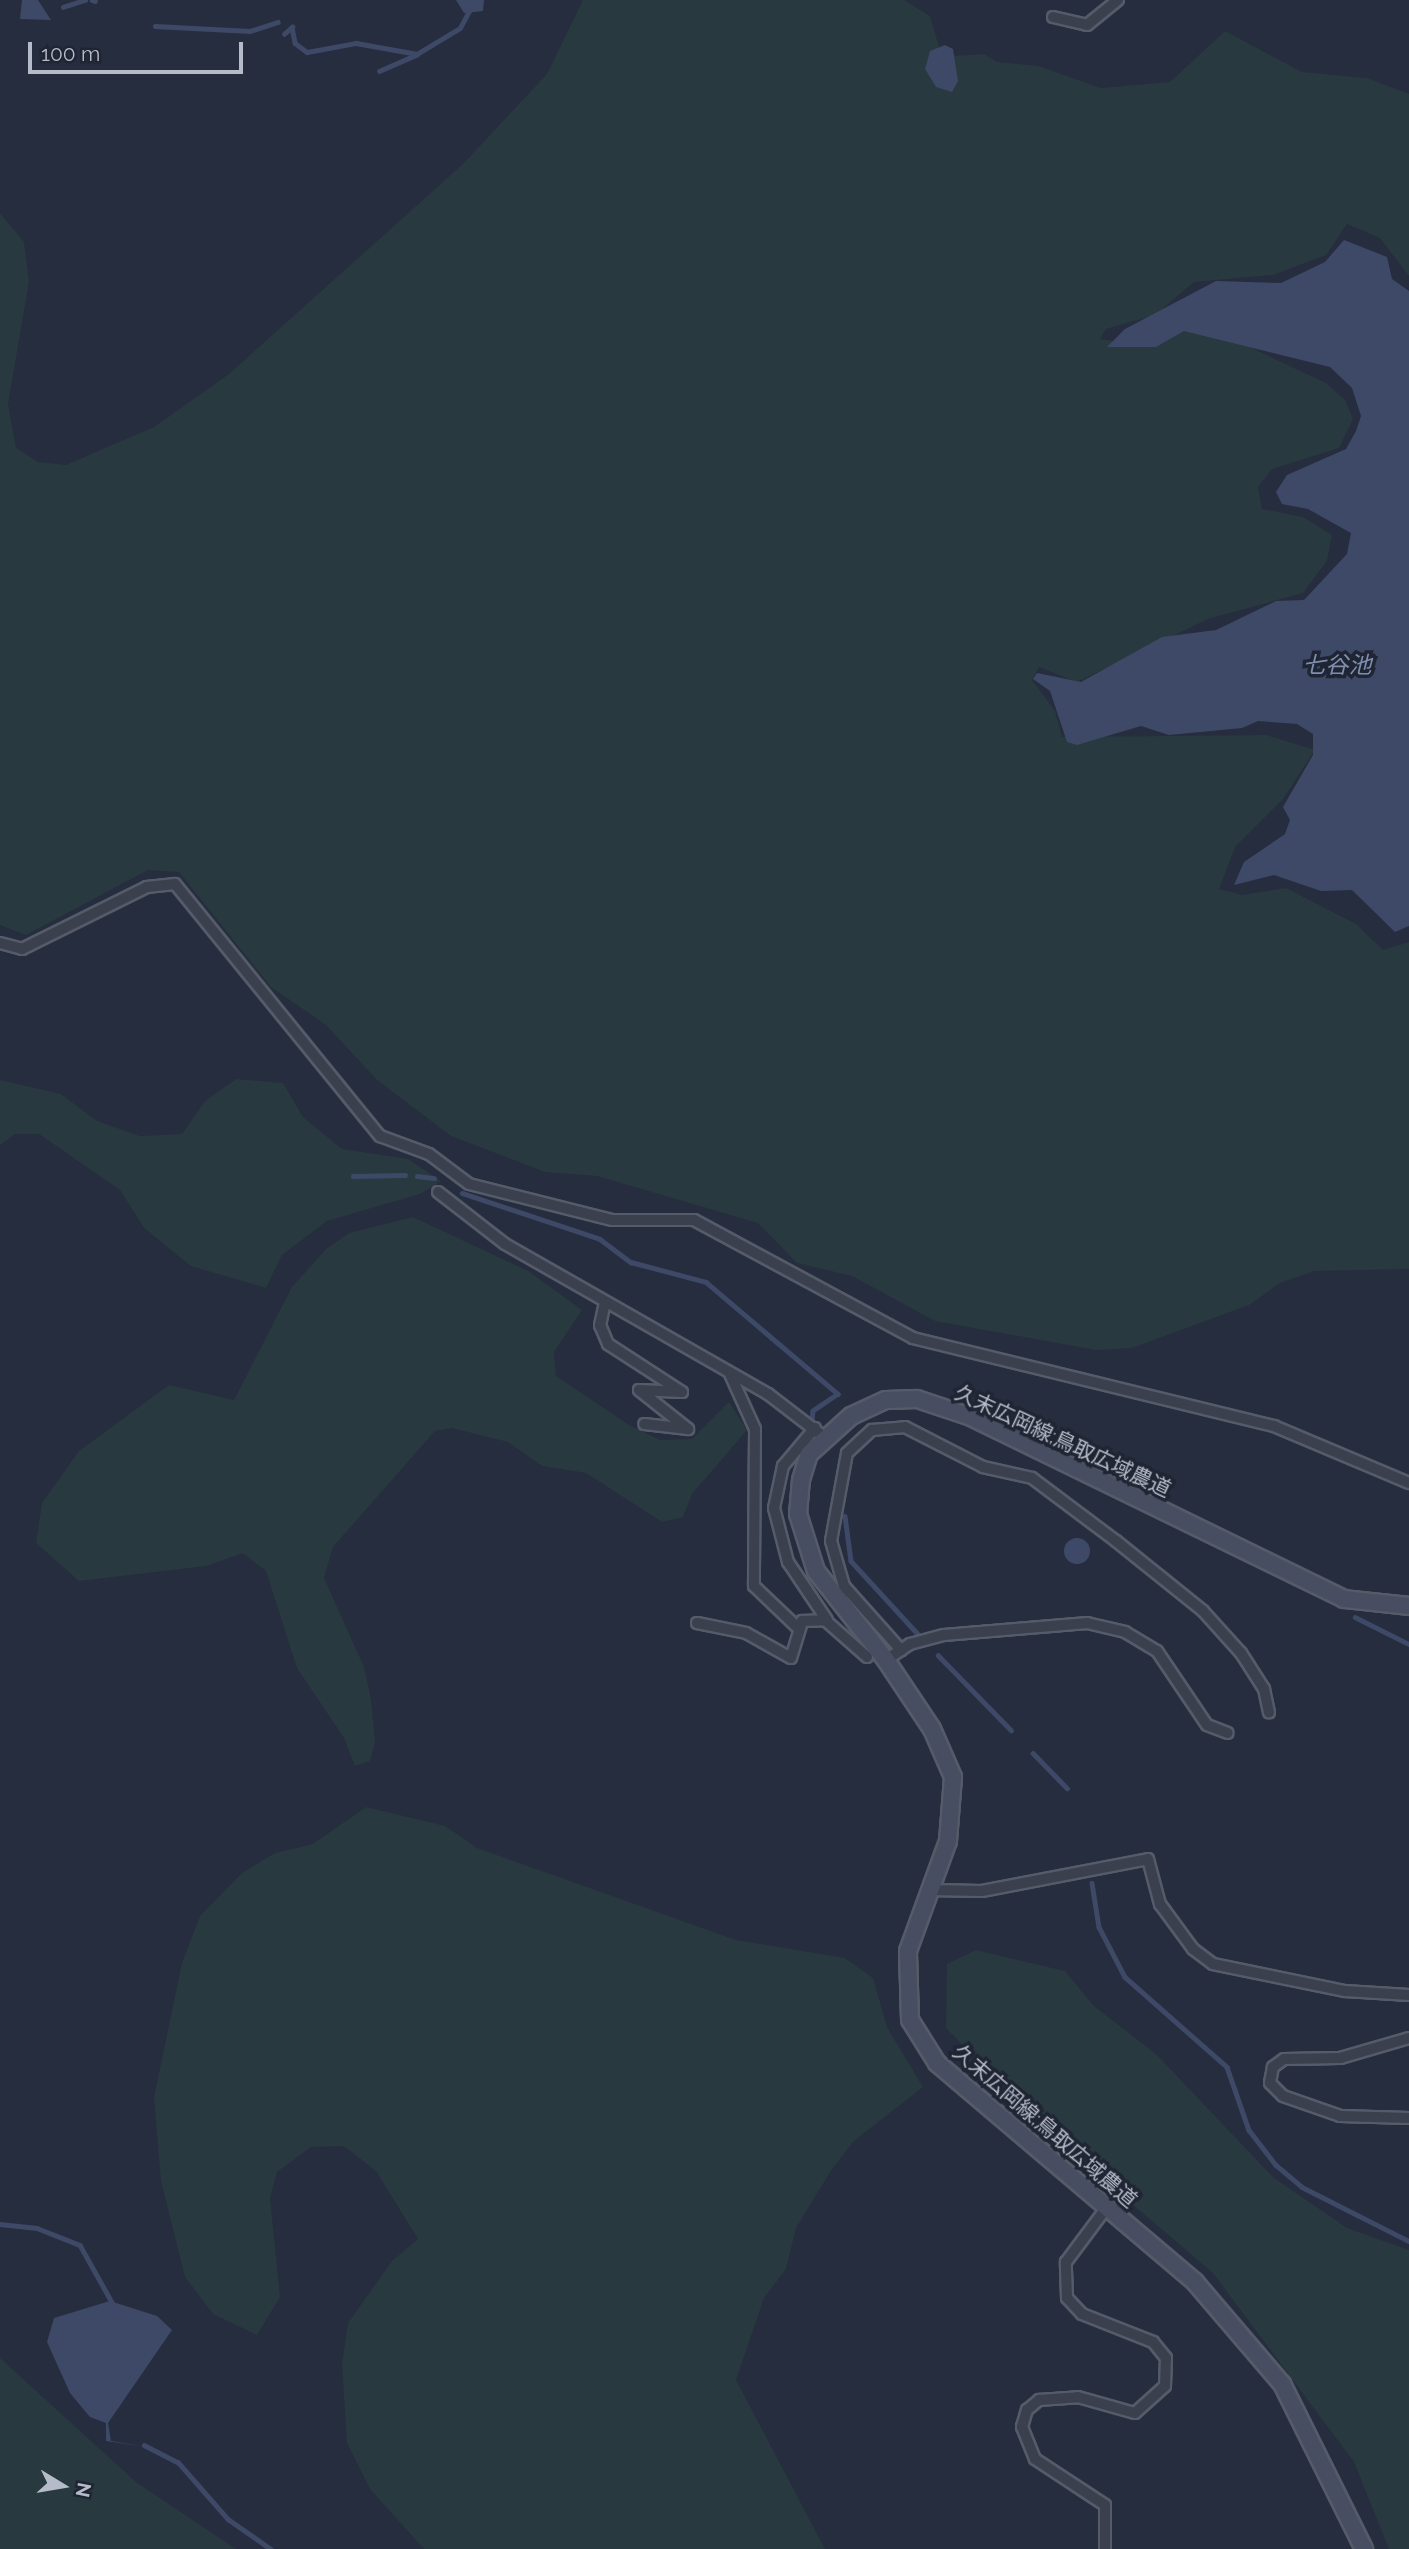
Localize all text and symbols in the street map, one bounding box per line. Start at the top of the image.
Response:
scale bar [32,28,247,72]
text: 100 m [41,41,100,66]
water label: 七谷池 [1303,651,1371,679]
street label: 久末広岡線;鳥取広域農道 [951,1380,1175,1502]
street label: 久末広岡線;鳥取広域農道 [948,2039,1142,2213]
north arrow [28,2451,98,2521]
text: N [71,2481,96,2499]

